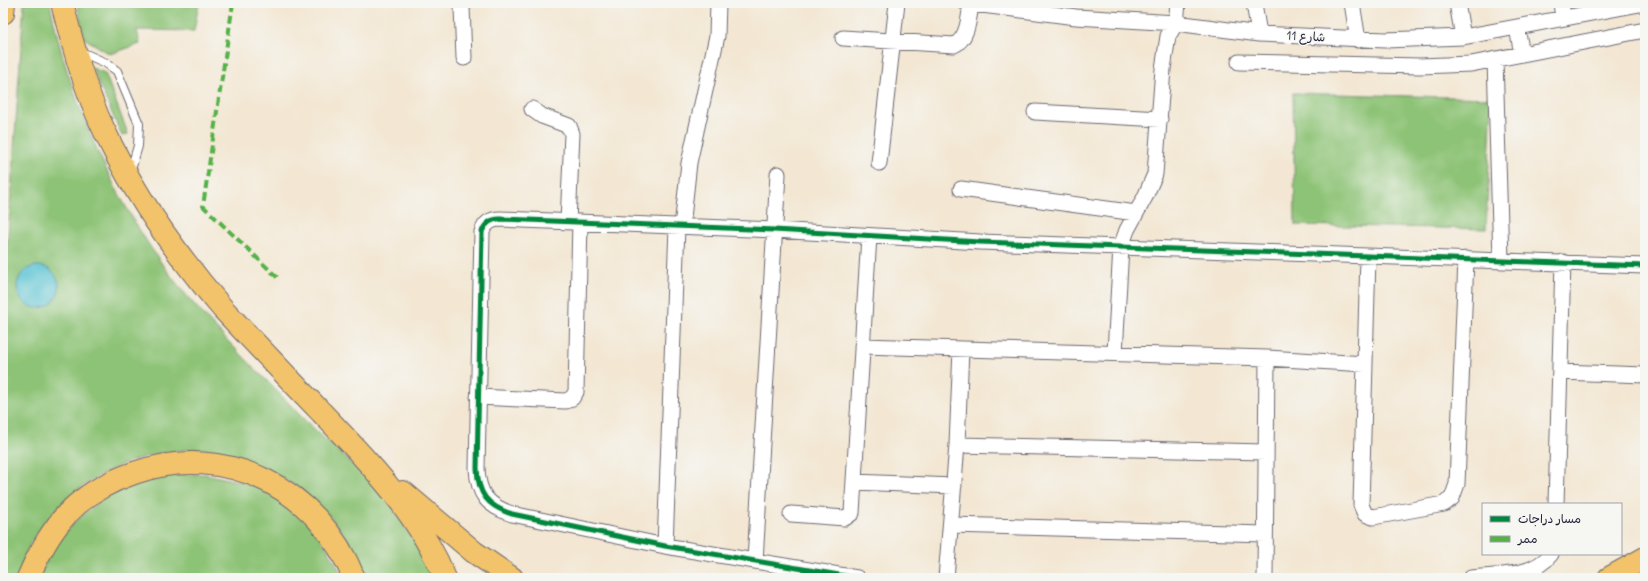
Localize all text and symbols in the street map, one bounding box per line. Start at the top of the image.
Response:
street label: شارع 11 [1286,28,1326,46]
legend [1482,503,1622,555]
text: مسار دراجات [1518,511,1581,527]
text: ممر [1517,531,1537,546]

